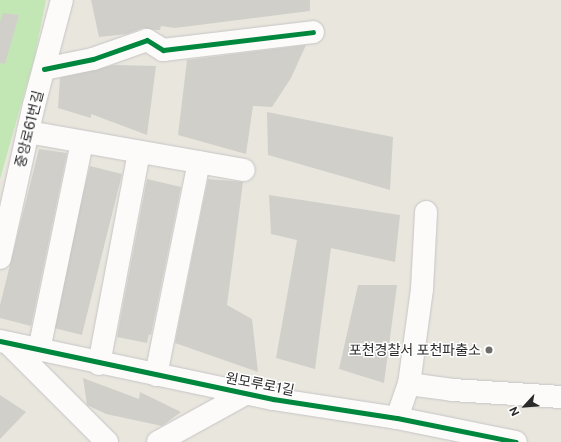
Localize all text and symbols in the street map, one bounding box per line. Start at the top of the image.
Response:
street label: 중앙로61번길 [11,89,47,169]
place label: 포천경찰서 포천파출소 [349,342,481,358]
marker: 포천경찰서 포천파출소 [484,345,494,355]
street label: 원모루로1길 [224,369,296,399]
north arrow [505,386,545,426]
text: N [507,405,521,418]

